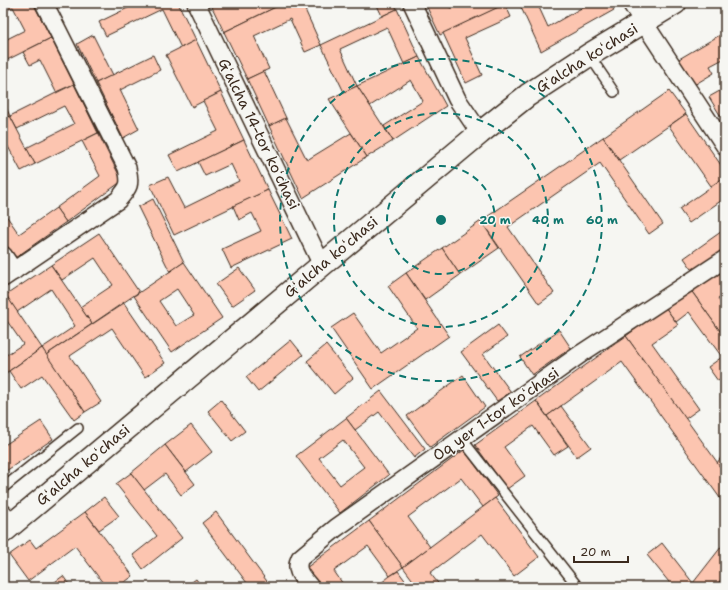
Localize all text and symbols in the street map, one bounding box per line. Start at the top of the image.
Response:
street label: Gʻalcha koʻchasi [532,19,642,97]
street label: Gʻalcha 14-tor koʻchasi [214,55,304,213]
street label: Gʻalcha koʻchasi [280,212,382,302]
text: 20 m [479,212,511,228]
text: 40 m [532,212,564,228]
text: 60 m [586,212,618,228]
centre of rings [434,213,448,227]
street label: Oq yer 1-tor koʻchasi [429,363,563,465]
street label: Gʻalcha koʻchasi [32,420,134,510]
scale bar [574,538,628,564]
text: 20 m [580,544,611,560]

